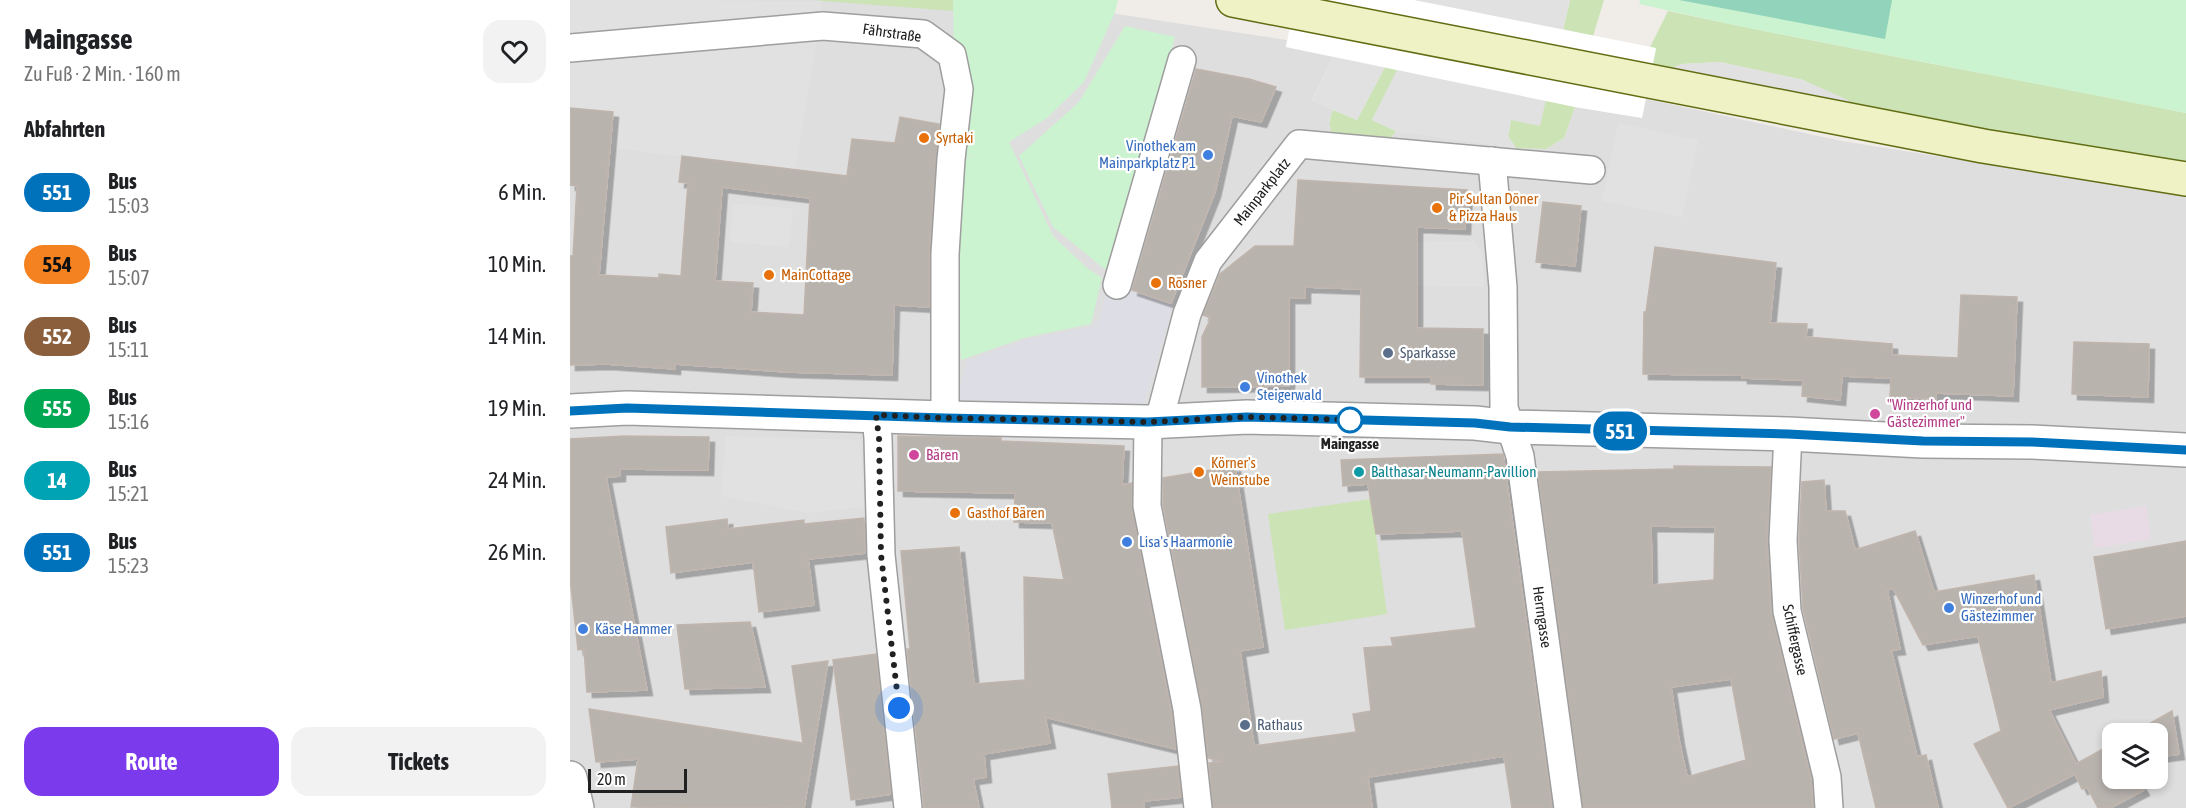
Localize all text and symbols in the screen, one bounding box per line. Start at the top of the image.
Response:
button: heart [483,20,546,83]
street label: Fährstraße [862,20,923,45]
text: Maingasse [24,23,133,55]
text: Zu Fuß · 2 Min. · 160 m [24,62,181,85]
text: Abfahrten [24,116,105,142]
place label: Syrtaki [936,129,974,146]
marker: Syrtaki [917,131,931,145]
place label: Vinothek am Mainparkplatz P1 [1099,137,1196,171]
marker: Vinothek am Mainparkplatz P1 [1201,148,1215,162]
street label: Mainparkplatz [1230,154,1293,229]
text: Bus [108,168,137,194]
text: 6 Min. [498,179,546,205]
text: 551 [42,180,72,204]
place label: Pir Sultan Döner & Pizza Haus [1449,190,1539,224]
text: 15:03 [108,194,150,217]
marker: Pir Sultan Döner & Pizza Haus [1430,201,1444,215]
text: Bus [108,240,137,266]
text: 10 Min. [488,251,546,277]
text: 554 [42,252,72,276]
text: 15:07 [108,266,150,289]
place label: MainCottage [781,266,851,283]
marker: MainCottage [762,268,776,282]
place label: Rösner [1168,274,1207,291]
marker: Rösner [1149,276,1163,290]
text: Bus [108,312,137,338]
text: 14 Min. [488,323,546,349]
text: 552 [42,324,72,348]
text: 15:11 [108,338,149,361]
place label: Sparkasse [1400,344,1456,361]
marker: Sparkasse [1381,346,1395,360]
place label: Vinothek Steigerwald [1257,369,1322,403]
marker: Vinothek Steigerwald [1238,380,1252,394]
text: Bus [108,384,137,410]
text: 19 Min. [488,395,546,421]
text: 555 [42,396,72,420]
place label: "Winzerhof und Gästezimmer" [1887,396,1972,430]
marker: Maingasse [1337,407,1363,433]
marker: "Winzerhof und Gästezimmer" [1868,407,1882,421]
text: 15:16 [108,410,149,433]
line badge: 551 [1586,412,1654,450]
text: 551 [1605,419,1635,443]
place label: Maingasse [1321,435,1379,452]
place label: Bären [926,446,959,463]
marker: Bären [907,448,921,462]
place label: Körner's Weinstube [1211,454,1270,488]
text: Bus [108,456,137,482]
place label: Balthasar-Neumann-Pavillion [1371,463,1536,480]
marker: Körner's Weinstube [1192,465,1206,479]
marker: Balthasar-Neumann-Pavillion [1352,465,1366,479]
text: 24 Min. [488,467,546,493]
text: 14 [47,468,67,492]
text: 15:21 [108,482,149,505]
place label: Gasthof Bären [967,504,1045,521]
marker: Gasthof Bären [948,506,962,520]
text: Bus [108,528,137,554]
place label: Lisa's Haarmonie [1139,533,1233,550]
marker: Lisa's Haarmonie [1120,535,1134,549]
text: 26 Min. [488,539,546,565]
text: 551 [42,540,72,564]
text: 15:23 [108,554,149,577]
street label: Herrngasse [1530,585,1555,649]
place label: Winzerhof und Gästezimmer [1961,590,2041,624]
marker: Winzerhof und Gästezimmer [1942,601,1956,615]
street label: Schiffergasse [1780,603,1811,677]
place label: Käse Hammer [595,620,672,637]
marker: Käse Hammer [576,622,590,636]
your location [884,693,914,723]
place label: Rathaus [1257,716,1303,733]
marker: Rathaus [1238,718,1252,732]
map controls [2102,723,2168,789]
button: layers [2102,723,2168,789]
button: Route [24,727,279,796]
button: Tickets [291,727,546,796]
scale bar [588,766,687,794]
text: 20 m [597,770,626,788]

